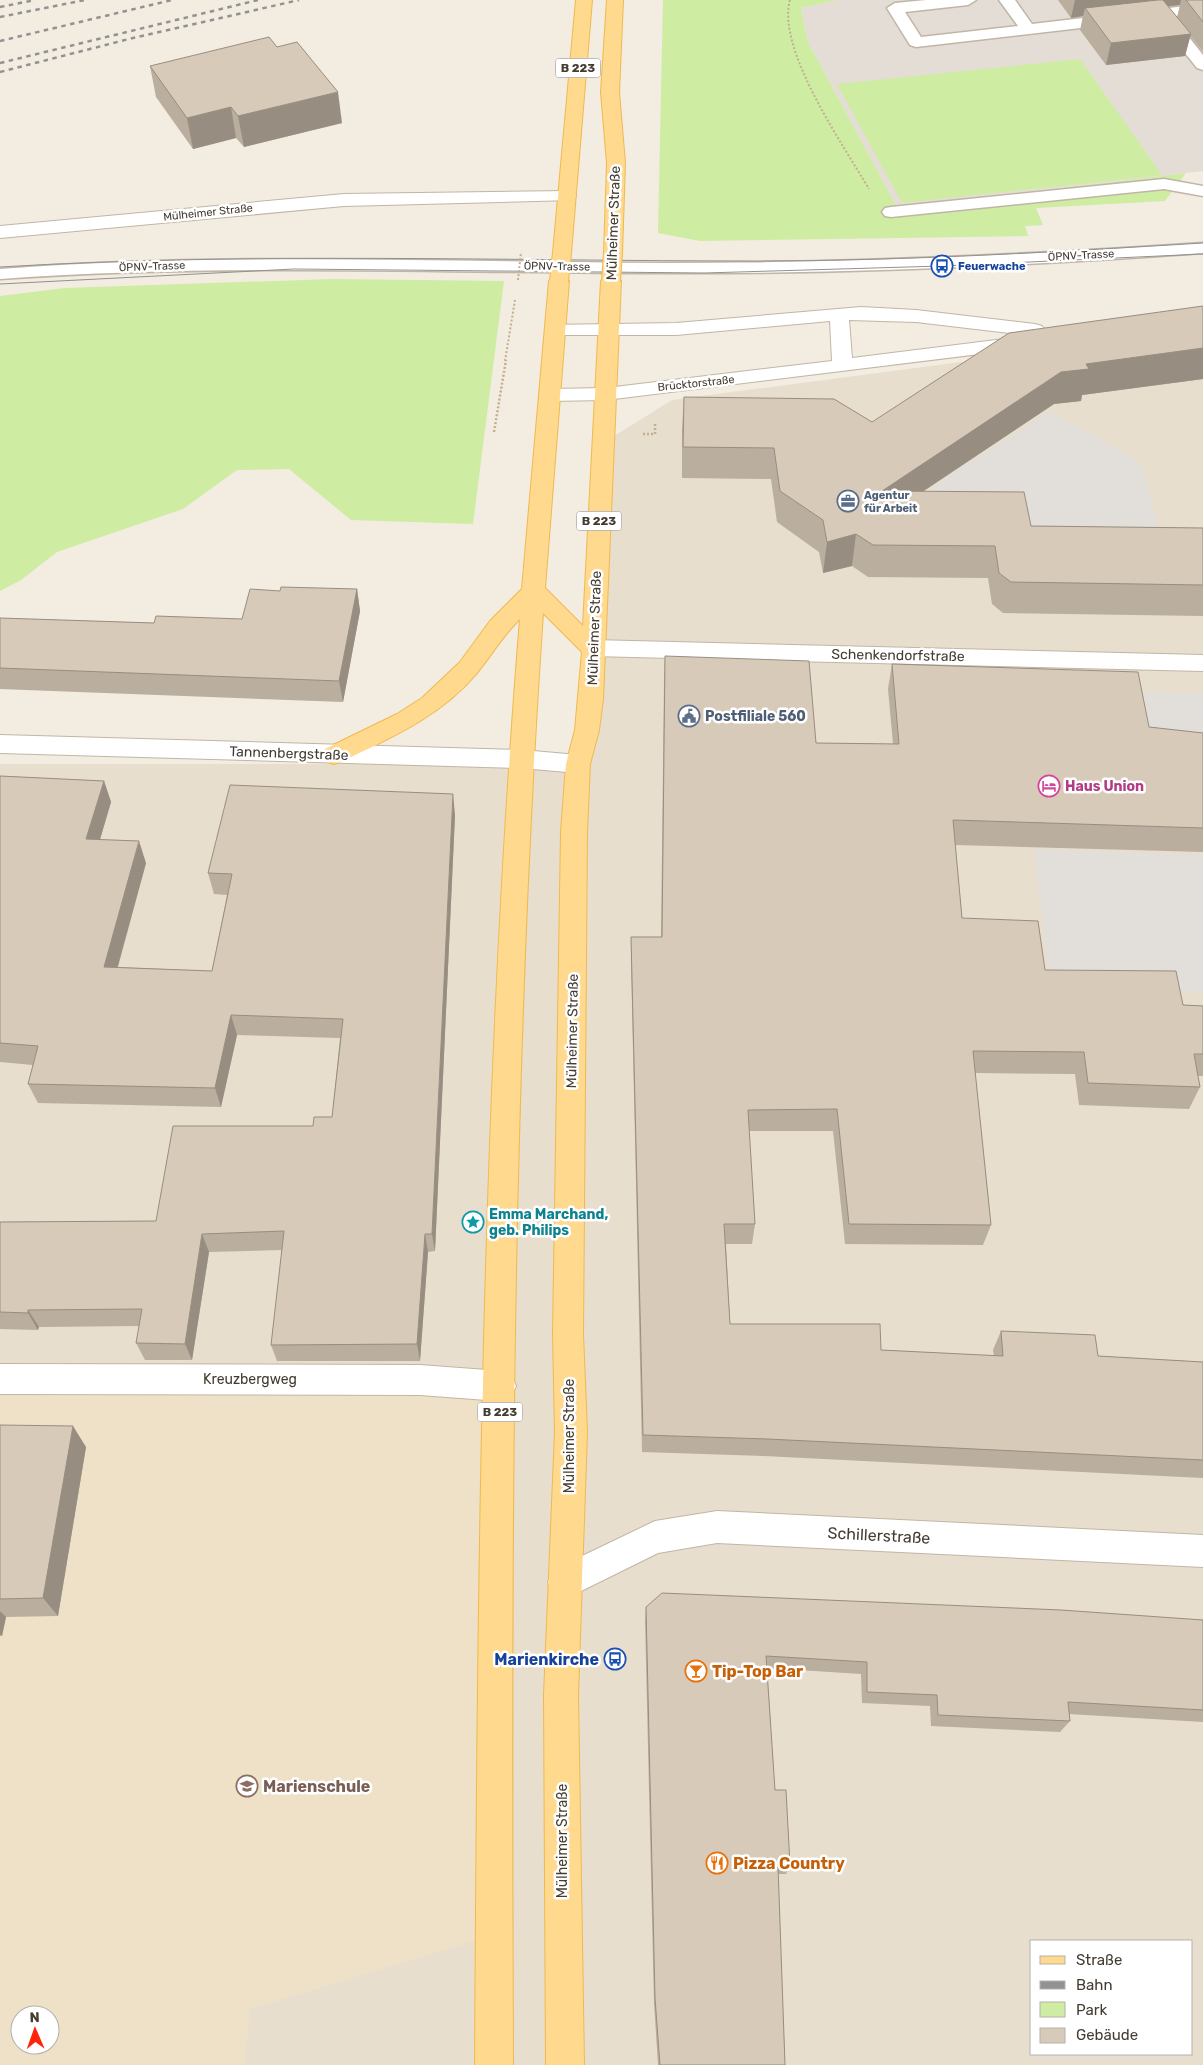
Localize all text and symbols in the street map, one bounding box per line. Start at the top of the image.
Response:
road number: B 223 [556,58,600,78]
street label: Mülheimer Straße [603,165,624,281]
street label: Mülheimer Straße [163,201,254,224]
street label: ÖPNV-Trasse [1047,247,1115,264]
bus stop icon: Feuerwache [930,254,954,278]
street label: ÖPNV-Trasse [119,259,185,274]
street label: ÖPNV-Trasse [524,259,590,274]
place label: Feuerwache [958,260,1026,273]
street label: Brücktorstraße [657,373,735,394]
office icon: Agentur für Arbeit [836,489,860,513]
place label: Agentur für Arbeit [864,489,917,515]
road number: B 223 [576,512,622,530]
street label: Mülheimer Straße [584,570,605,686]
street label: Schenkendorfstraße [831,646,965,665]
public building icon: Postfiliale 560 [677,704,701,728]
place label: Postfiliale 560 [705,708,806,725]
street label: Tannenbergstraße [229,743,349,764]
hotel icon: Haus Union [1037,774,1061,798]
place label: Haus Union [1065,778,1144,795]
street label: Mülheimer Straße [563,973,582,1088]
place label: Emma Marchand, geb. Philips [489,1206,608,1239]
place icon: Emma Marchand, geb. Philips [461,1210,485,1234]
street label: Kreuzbergweg [203,1371,297,1388]
street label: Mülheimer Straße [561,1379,578,1493]
road number: B 223 [478,1402,522,1421]
street label: Schillerstraße [827,1523,931,1548]
bus stop icon: Marienkirche [603,1647,627,1671]
place label: Marienkirche [494,1650,599,1669]
bar icon: Tip-Top Bar [684,1659,708,1683]
place label: Tip-Top Bar [712,1662,804,1681]
school or university icon: Marienschule [235,1774,259,1798]
place label: Marienschule [263,1777,370,1796]
street label: Mülheimer Straße [554,1784,571,1898]
restaurant icon: Pizza Country [705,1851,729,1875]
place label: Pizza Country [733,1854,845,1873]
legend [1030,1940,1193,2055]
text: Straße [1076,1951,1122,1969]
text: Bahn [1076,1976,1113,1994]
text: Park [1076,2001,1107,2019]
north arrow [10,2005,60,2055]
text: N [29,2009,40,2026]
text: Gebäude [1076,2026,1138,2044]

